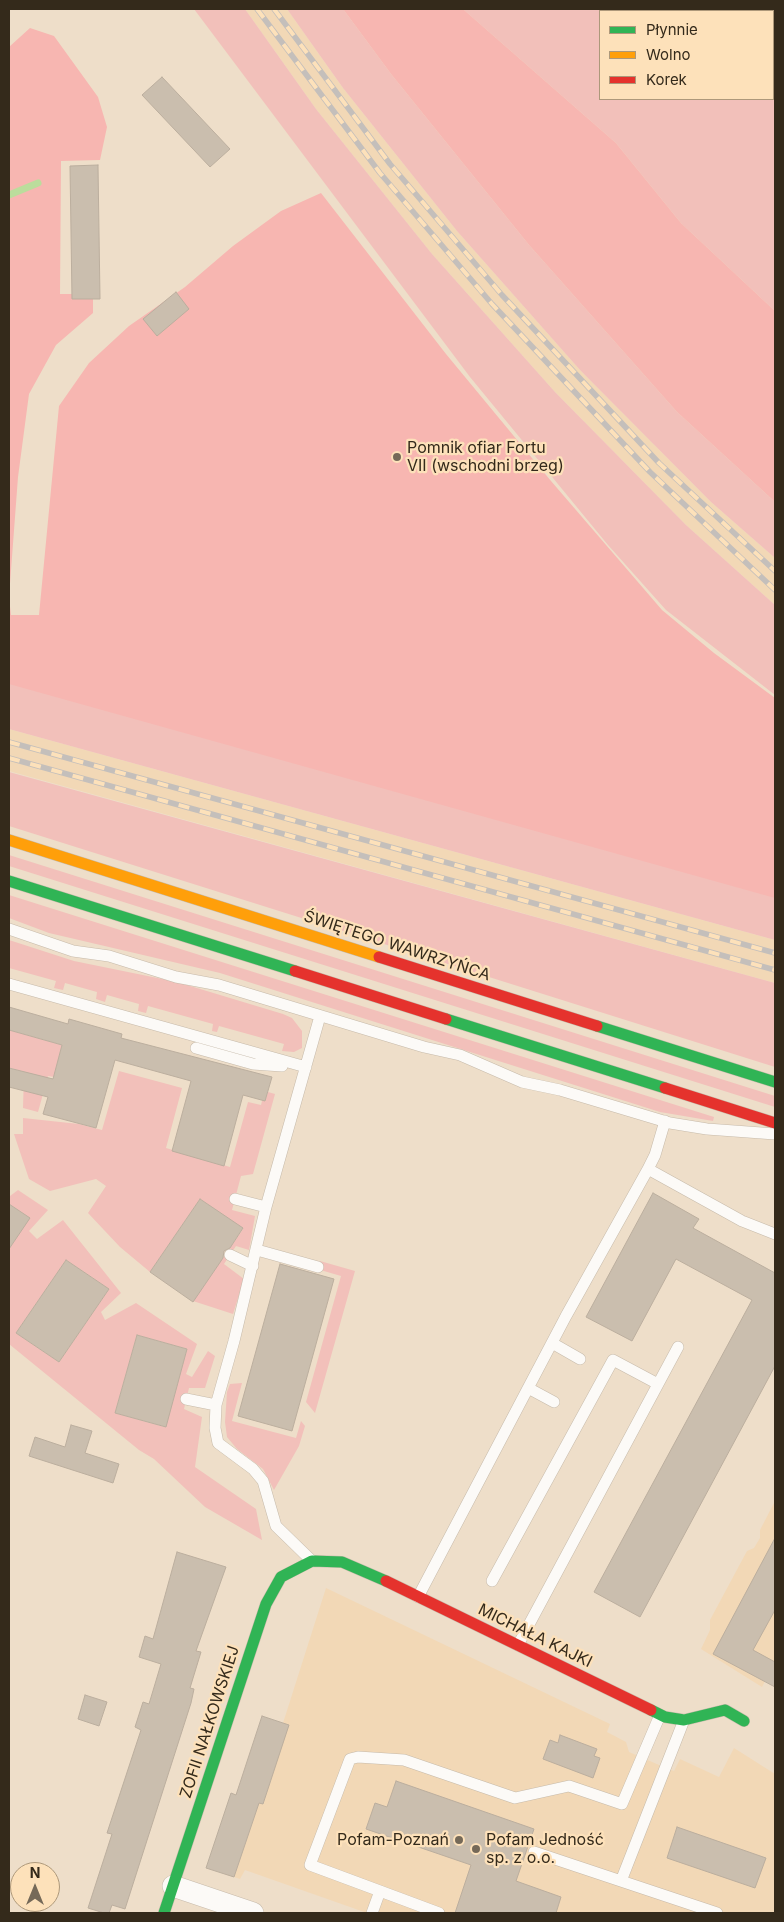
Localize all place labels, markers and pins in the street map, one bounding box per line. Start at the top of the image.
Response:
place label: Pomnik ofiar Fortu VII (wschodni brzeg) [407,438,564,476]
marker: Pomnik ofiar Fortu VII (wschodni brzeg) [391,451,403,463]
place label: Pofam-Poznań [337,1830,449,1850]
place label: Pofam Jedność sp. z o.o. [486,1830,604,1868]
marker: Pofam-Poznań [453,1834,465,1846]
marker: Pofam Jedność sp. z o.o. [470,1843,482,1855]

